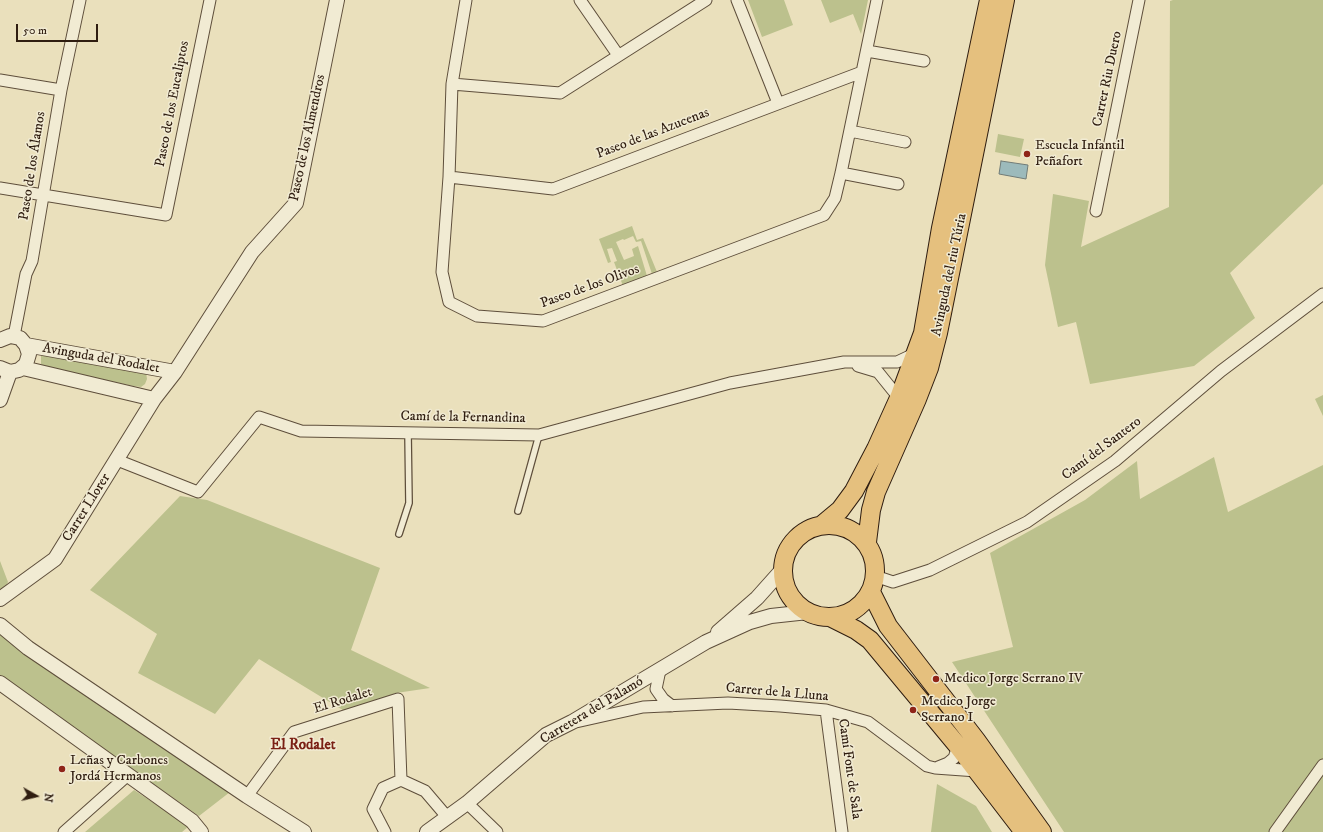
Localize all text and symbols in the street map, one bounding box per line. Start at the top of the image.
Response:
scale bar [18,16,100,42]
text: 50 m [23,23,47,38]
street label: Carrer Riu Duero [1090,30,1126,128]
street label: Paseo de los Eucaliptos [153,39,193,169]
street label: Paseo de los Almendros [286,73,330,203]
street label: Paseo de las Azucenas [594,105,712,163]
street label: Paseo de los Álamos [16,110,50,222]
place label: Escuela Infantil Peñafort [1035,138,1124,170]
marker: Escuela Infantil Peñafort [1022,149,1032,159]
street label: Avinguda del riu Túria [929,212,971,338]
street label: Paseo de los Olivos [538,261,642,313]
street label: Avinguda del Rodalet [41,340,161,378]
street label: Camí de la Fernandina [400,409,526,427]
street label: Camí del Santero [1059,414,1145,484]
street label: Carrer Llorer [59,471,115,545]
place label: Medico Jorge Serrano IV [944,671,1083,687]
street label: Carretera del Palamó [537,674,647,748]
marker: Medico Jorge Serrano IV [931,674,941,684]
street label: Carrer de la Lluna [725,680,829,706]
street label: El Rodalet [312,684,374,718]
place label: Medico Jorge Serrano I [921,694,996,726]
marker: Medico Jorge Serrano I [908,705,918,715]
street label: Camí Font de Sala [834,718,864,820]
district label: El Rodalet [271,737,335,755]
place label: Leñas y Carbones Jordá Hermanos [70,753,168,786]
marker: Leñas y Carbones Jordá Hermanos [57,764,67,774]
north arrow [16,776,56,816]
text: N [40,792,55,803]

